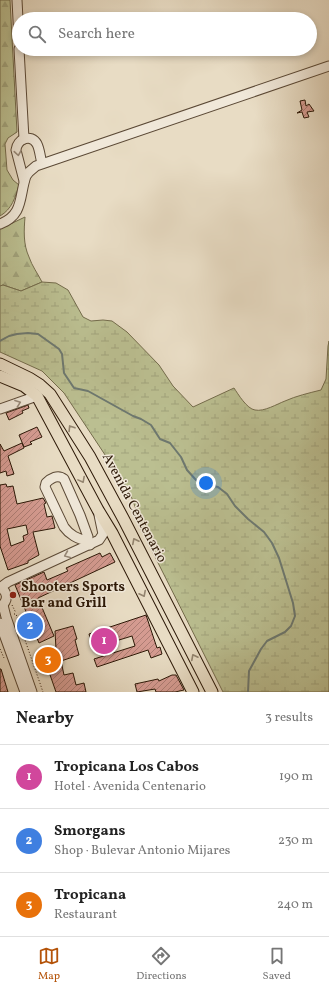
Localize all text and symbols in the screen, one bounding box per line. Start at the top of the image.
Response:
search box [12,12,317,56]
icon: search [26,23,48,45]
text: Search here [58,24,135,45]
one-way arrow [13,150,21,156]
one-way arrow [15,399,22,407]
one-way arrow [69,425,76,432]
street label: Avenida Centenario [97,450,171,566]
your location [196,473,216,493]
one-way arrow [77,475,84,483]
one-way arrow [133,538,140,545]
one-way arrow [64,550,71,558]
place label: Shooters Sports Bar and Grill [21,578,125,613]
marker: Shooters Sports Bar and Grill [8,590,18,600]
one-way arrow [138,590,146,597]
pin: 2 [17,611,43,641]
pin: 1 [91,626,117,656]
pin: 3 [35,645,61,675]
one-way arrow [191,654,199,661]
text: Nearby [16,707,74,730]
text: 3 results [265,709,313,727]
text: Tropicana Los Cabos [54,757,199,778]
text: 1 [26,768,32,786]
text: 190 m [279,768,313,786]
text: Hotel · Avenida Centenario [54,778,206,796]
text: Smorgans [54,821,126,842]
text: 2 [26,832,32,850]
text: 230 m [278,832,313,850]
text: Shop · Bulevar Antonio Mijares [54,842,230,860]
text: Tropicana [54,885,126,906]
text: 3 [26,896,32,914]
text: 240 m [277,896,313,914]
text: Restaurant [54,906,117,924]
tab: Map [38,945,60,984]
tab: Directions [136,945,187,984]
tab: Saved [263,945,291,984]

